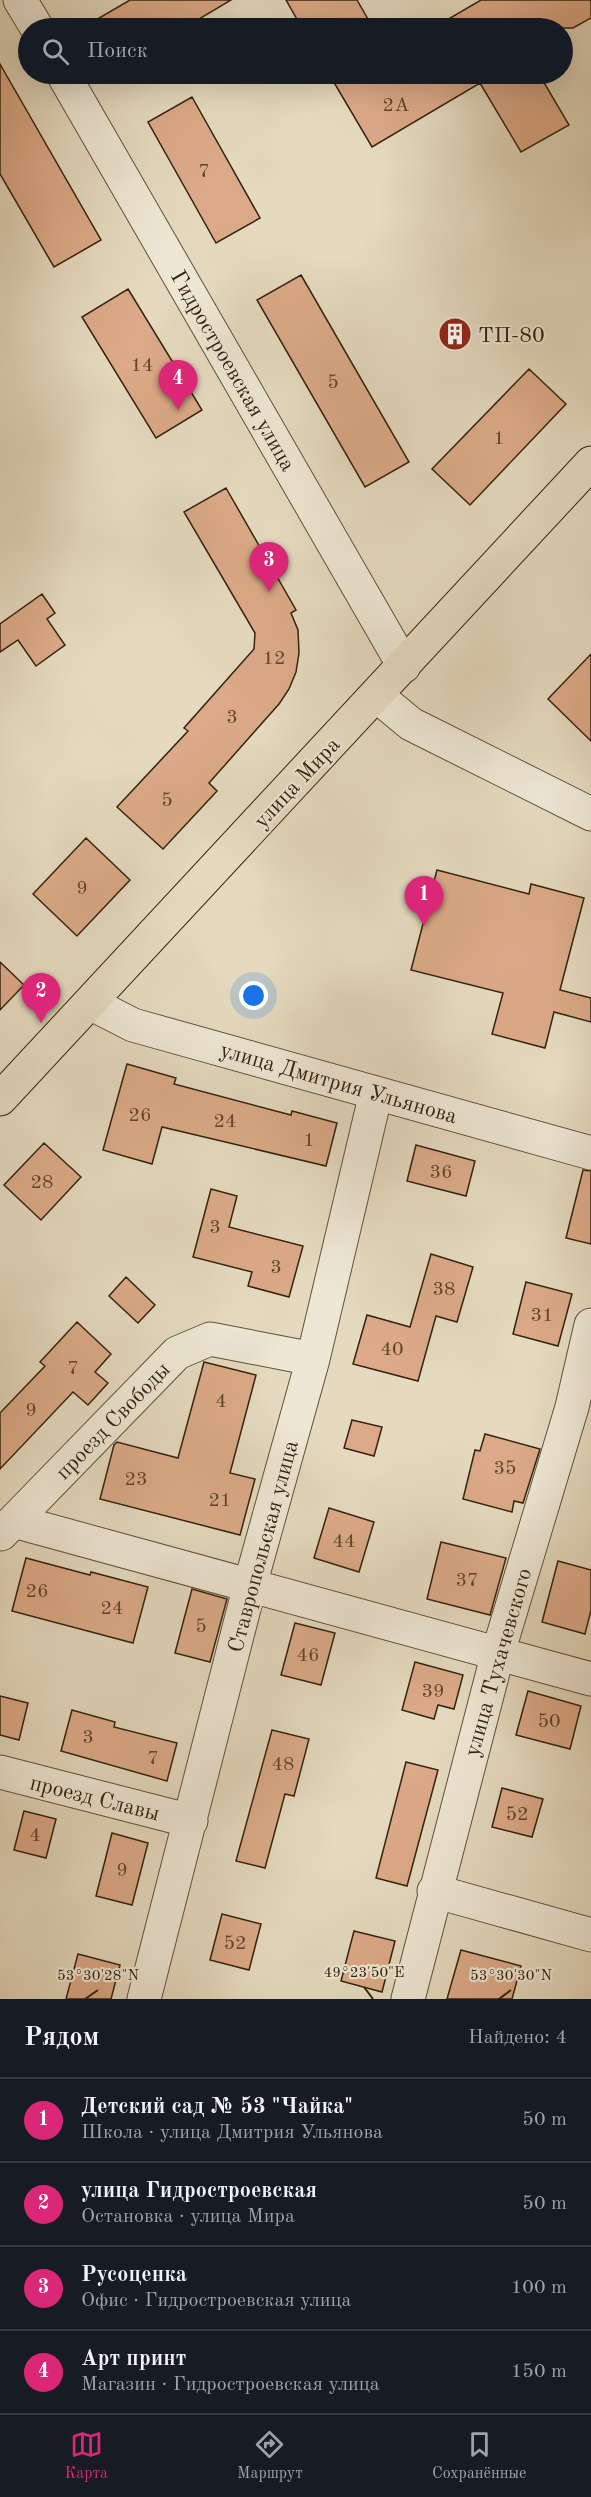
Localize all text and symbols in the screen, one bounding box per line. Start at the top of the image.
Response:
search box [18,18,573,84]
icon: search [39,35,72,68]
text: Поиск [87,40,148,62]
house number: 2А [383,96,409,116]
house number: 7 [198,162,210,182]
street label: Гидростроевская улица [166,267,299,475]
building icon: ТП-80 [437,316,473,352]
place label: ТП-80 [478,325,545,347]
house number: 14 [130,356,154,376]
pin: 4 [158,360,198,410]
house number: 5 [327,373,339,393]
house number: 1 [493,429,505,449]
pin: 3 [250,542,288,592]
house number: 12 [262,649,286,669]
house number: 3 [226,708,238,728]
street label: улица Мира [250,734,345,833]
house number: 5 [161,791,173,811]
pin: 1 [404,876,444,926]
house number: 9 [76,879,88,899]
pin: 2 [22,974,60,1023]
your location [239,981,268,1010]
street label: улица Дмитрия Ульянова [217,1040,460,1128]
house number: 26 [128,1106,152,1126]
house number: 24 [213,1112,237,1132]
house number: 1 [303,1131,315,1151]
house number: 36 [429,1163,453,1183]
house number: 28 [30,1173,54,1193]
house number: 3 [209,1218,221,1238]
house number: 3 [270,1258,282,1278]
house number: 38 [432,1280,456,1300]
house number: 31 [530,1306,554,1326]
house number: 40 [380,1340,404,1360]
street label: проезд Свободы [52,1358,175,1484]
house number: 7 [67,1359,79,1379]
house number: 4 [215,1392,227,1412]
house number: 9 [25,1401,37,1421]
street label: Ставропольская улица [225,1438,303,1655]
house number: 35 [493,1459,517,1479]
house number: 23 [124,1470,148,1490]
house number: 21 [208,1491,232,1511]
house number: 44 [332,1532,356,1552]
street label: улица Тухачевского [462,1566,536,1759]
house number: 37 [455,1571,479,1591]
house number: 26 [25,1582,49,1602]
house number: 24 [100,1599,124,1619]
house number: 5 [195,1617,207,1637]
house number: 46 [296,1646,320,1666]
house number: 39 [421,1682,445,1702]
house number: 50 [537,1712,561,1732]
house number: 3 [82,1728,94,1748]
house number: 7 [147,1749,159,1769]
house number: 48 [271,1755,295,1775]
street label: проезд Славы [27,1772,162,1826]
house number: 52 [505,1805,529,1825]
house number: 4 [29,1826,41,1846]
house number: 9 [116,1861,128,1881]
house number: 52 [223,1934,247,1954]
text: 49°23'50"E [324,1966,404,1981]
text: 53°30'28"N [57,1969,139,1984]
text: 53°30'30"N [470,1969,552,1984]
text: Рядом [24,2025,99,2051]
text: Найдено: 4 [468,2028,567,2048]
text: Детский сад № 53 "Чайка" [81,2096,353,2118]
text: 1 [38,2110,49,2130]
text: 50 m [522,2110,567,2130]
text: Школа · улица Дмитрия Ульянова [81,2123,383,2143]
text: улица Гидростроевская [81,2180,317,2202]
text: 2 [38,2194,49,2214]
text: 50 m [522,2194,567,2214]
text: Остановка · улица Мира [81,2207,295,2227]
text: Русоценка [81,2264,187,2286]
text: 3 [38,2278,49,2298]
text: 100 m [511,2278,567,2298]
text: Офис · Гидростроевская улица [81,2291,351,2311]
text: Арт принт [81,2348,186,2370]
text: 4 [38,2362,49,2382]
text: 150 m [511,2362,567,2382]
text: Магазин · Гидростроевская улица [81,2375,380,2395]
tab: Карта [65,2428,108,2484]
tab: Маршрут [237,2428,303,2484]
tab: Сохранённые [432,2428,526,2484]

